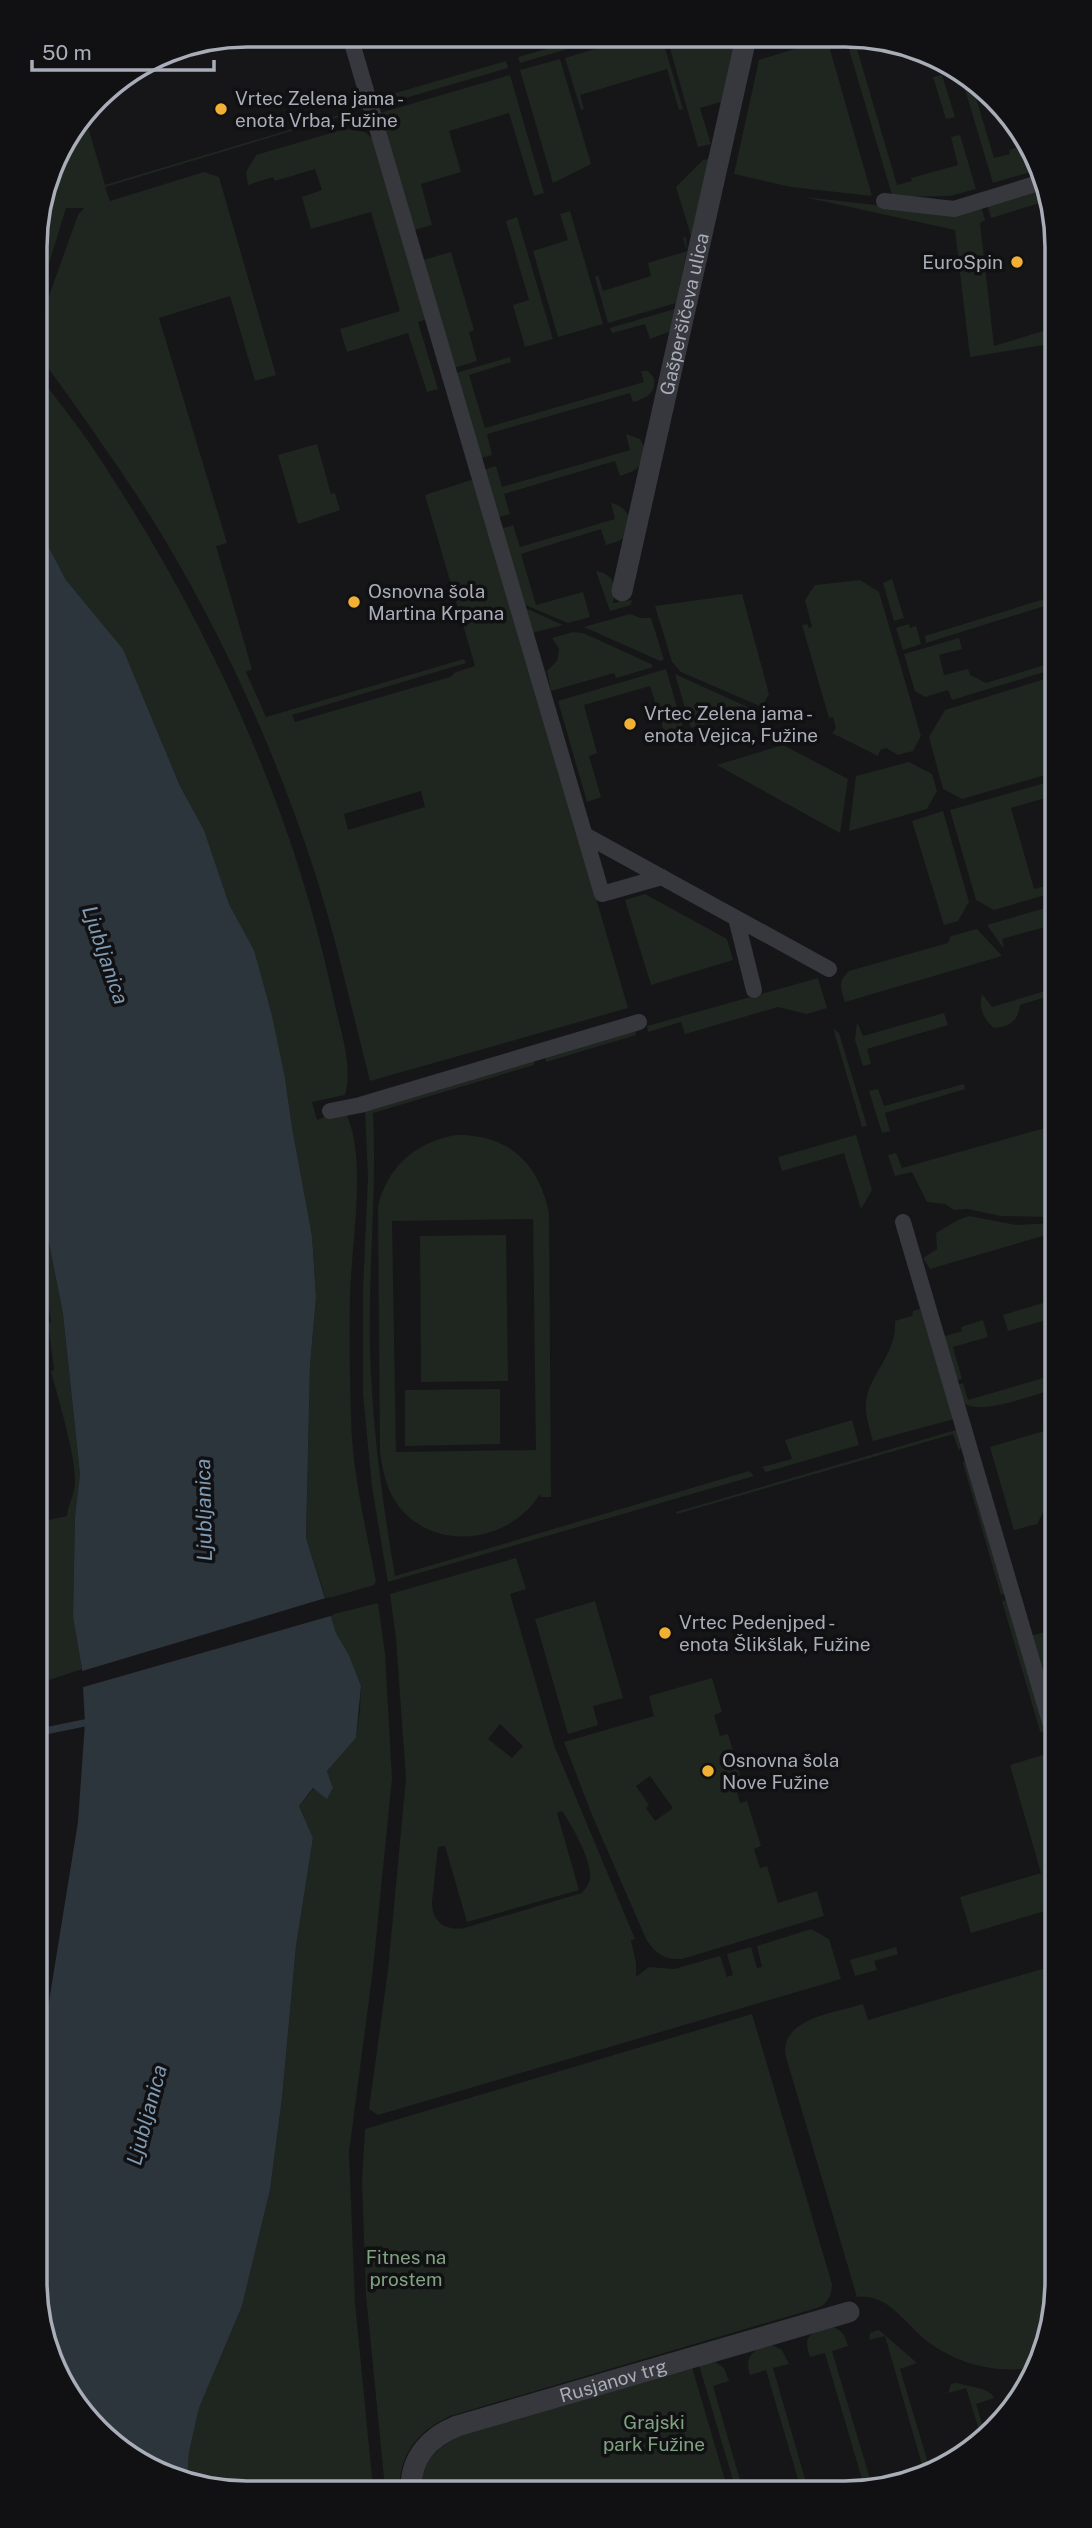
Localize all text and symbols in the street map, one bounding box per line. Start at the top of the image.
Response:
scale bar [32,28,214,72]
text: 50 m [42,40,92,65]
place label: Vrtec Zelena jama - enota Vrba, Fužine [235,87,404,131]
marker: Vrtec Zelena jama - enota Vrba, Fužine [213,101,229,117]
street label: Gašperšičeva ulica [655,231,713,397]
place label: EuroSpin [922,251,1003,273]
marker: EuroSpin [1009,254,1025,270]
place label: Osnovna šola Martina Krpana [368,580,504,624]
marker: Osnovna šola Martina Krpana [346,594,362,610]
place label: Vrtec Zelena jama - enota Vejica, Fužine [644,702,818,746]
marker: Vrtec Zelena jama - enota Vejica, Fužine [622,716,638,732]
water label: Ljubljanica [77,902,134,1008]
water label: Ljubljanica [190,1458,217,1562]
place label: Vrtec Pedenjped - enota Šlikšlak, Fužine [679,1611,871,1655]
marker: Vrtec Pedenjped - enota Šlikšlak, Fužine [657,1625,673,1641]
place label: Osnovna šola Nove Fužine [722,1749,839,1793]
marker: Osnovna šola Nove Fužine [700,1763,716,1779]
water label: Ljubljanica [121,2062,172,2168]
park label: Fitnes na prostem [366,2246,446,2290]
street label: Rusjanov trg [557,2354,670,2407]
park label: Grajski park Fužine [603,2411,705,2455]

